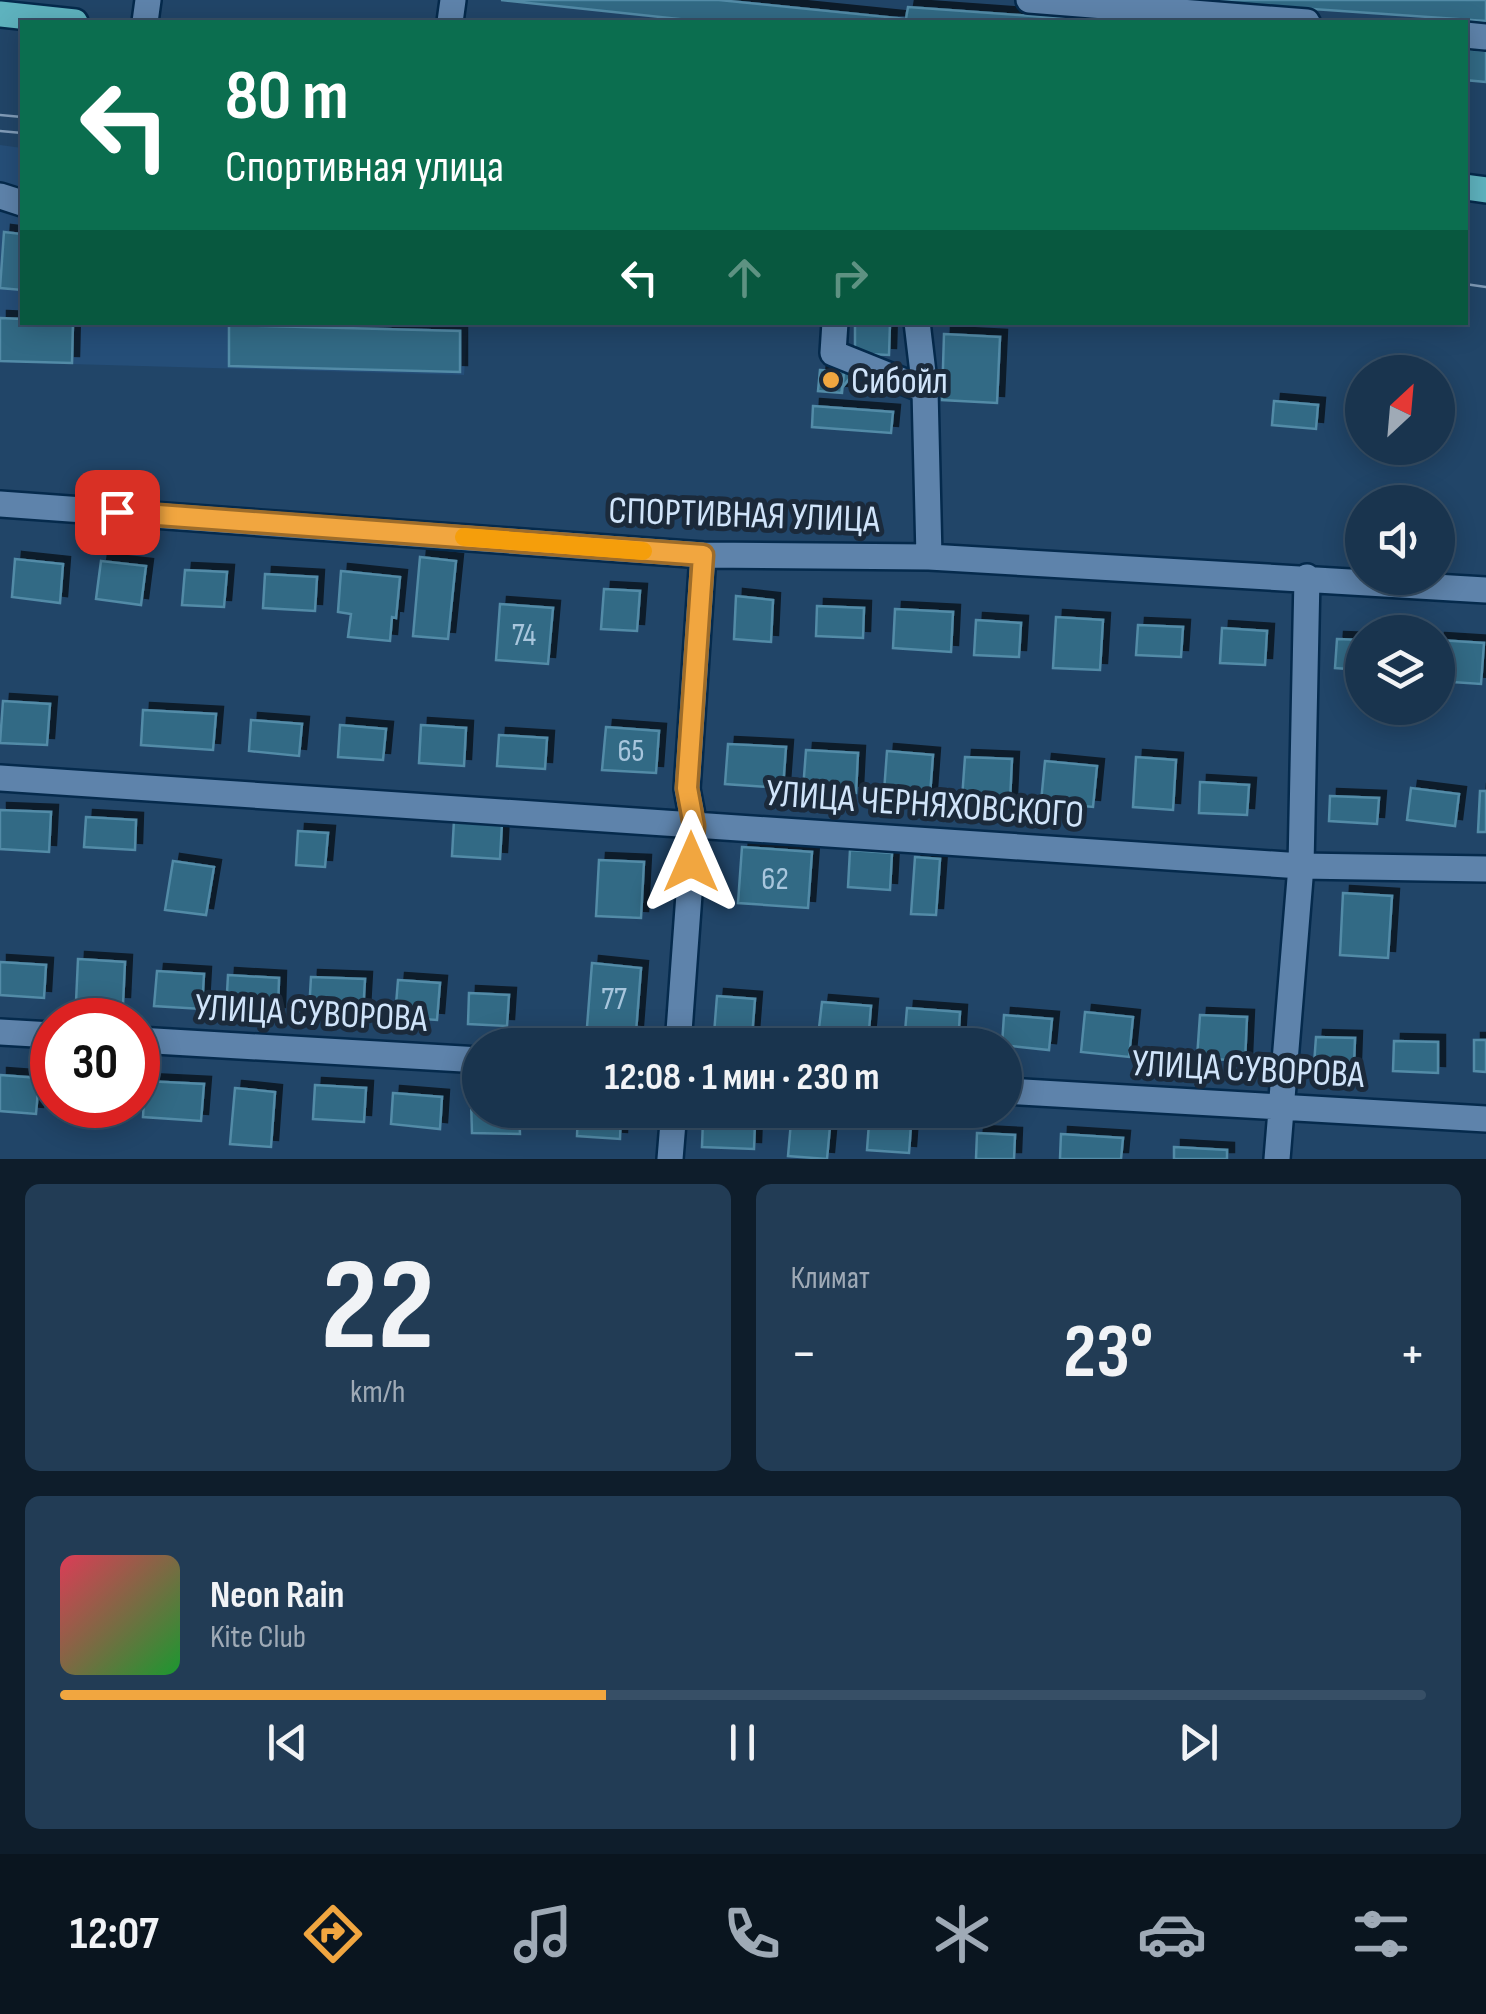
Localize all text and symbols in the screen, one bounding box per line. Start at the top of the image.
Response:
text: 80 m [225,55,349,139]
icon: left [60,60,190,190]
text: Спортивная улица [225,140,504,195]
icon: left [612,250,667,305]
icon: ahead [717,250,772,305]
icon: right [822,250,877,305]
north arrow [1345,355,1455,465]
map controls [1345,355,1455,725]
place label: Сибойл [851,359,948,404]
marker: Сибойл [820,369,842,391]
pin [75,470,160,555]
icon: arrive [90,485,145,540]
button: sound [1345,485,1455,595]
street label: СПОРТИВНАЯ УЛИЦА [608,488,881,543]
button: layers [1345,615,1455,725]
house number: 74 [512,616,536,655]
house number: 65 [618,732,644,771]
street label: УЛИЦА ЧЕРНЯХОВСКОГО [765,771,1085,838]
position arrow [639,810,743,914]
house number: 62 [761,860,789,899]
house number: 77 [601,980,627,1019]
street label: УЛИЦА СУВОРОВА [194,985,429,1042]
speed limit sign: 30 [30,998,160,1128]
street label: УЛИЦА СУВОРОВА [1131,1041,1366,1098]
text: 12:08 · 1 мин · 230 m [605,1055,879,1100]
text: 22 [321,1230,435,1386]
text: Климат [791,1259,870,1298]
text: 23° [1063,1308,1153,1399]
text: − [791,1321,817,1388]
text: + [1399,1321,1426,1388]
text: km/h [350,1373,405,1412]
text: Neon Rain [210,1573,344,1618]
text: Kite Club [210,1618,306,1657]
icon: previous [260,1715,315,1770]
icon: pause [715,1715,770,1770]
icon: next [1171,1715,1226,1770]
icon: directions [298,1899,368,1969]
icon: music [508,1899,578,1969]
icon: phone [717,1899,787,1969]
icon: climate [927,1899,997,1969]
icon: car [1137,1899,1207,1969]
icon: filters [1346,1899,1416,1969]
text: 12:07 [70,1907,159,1962]

